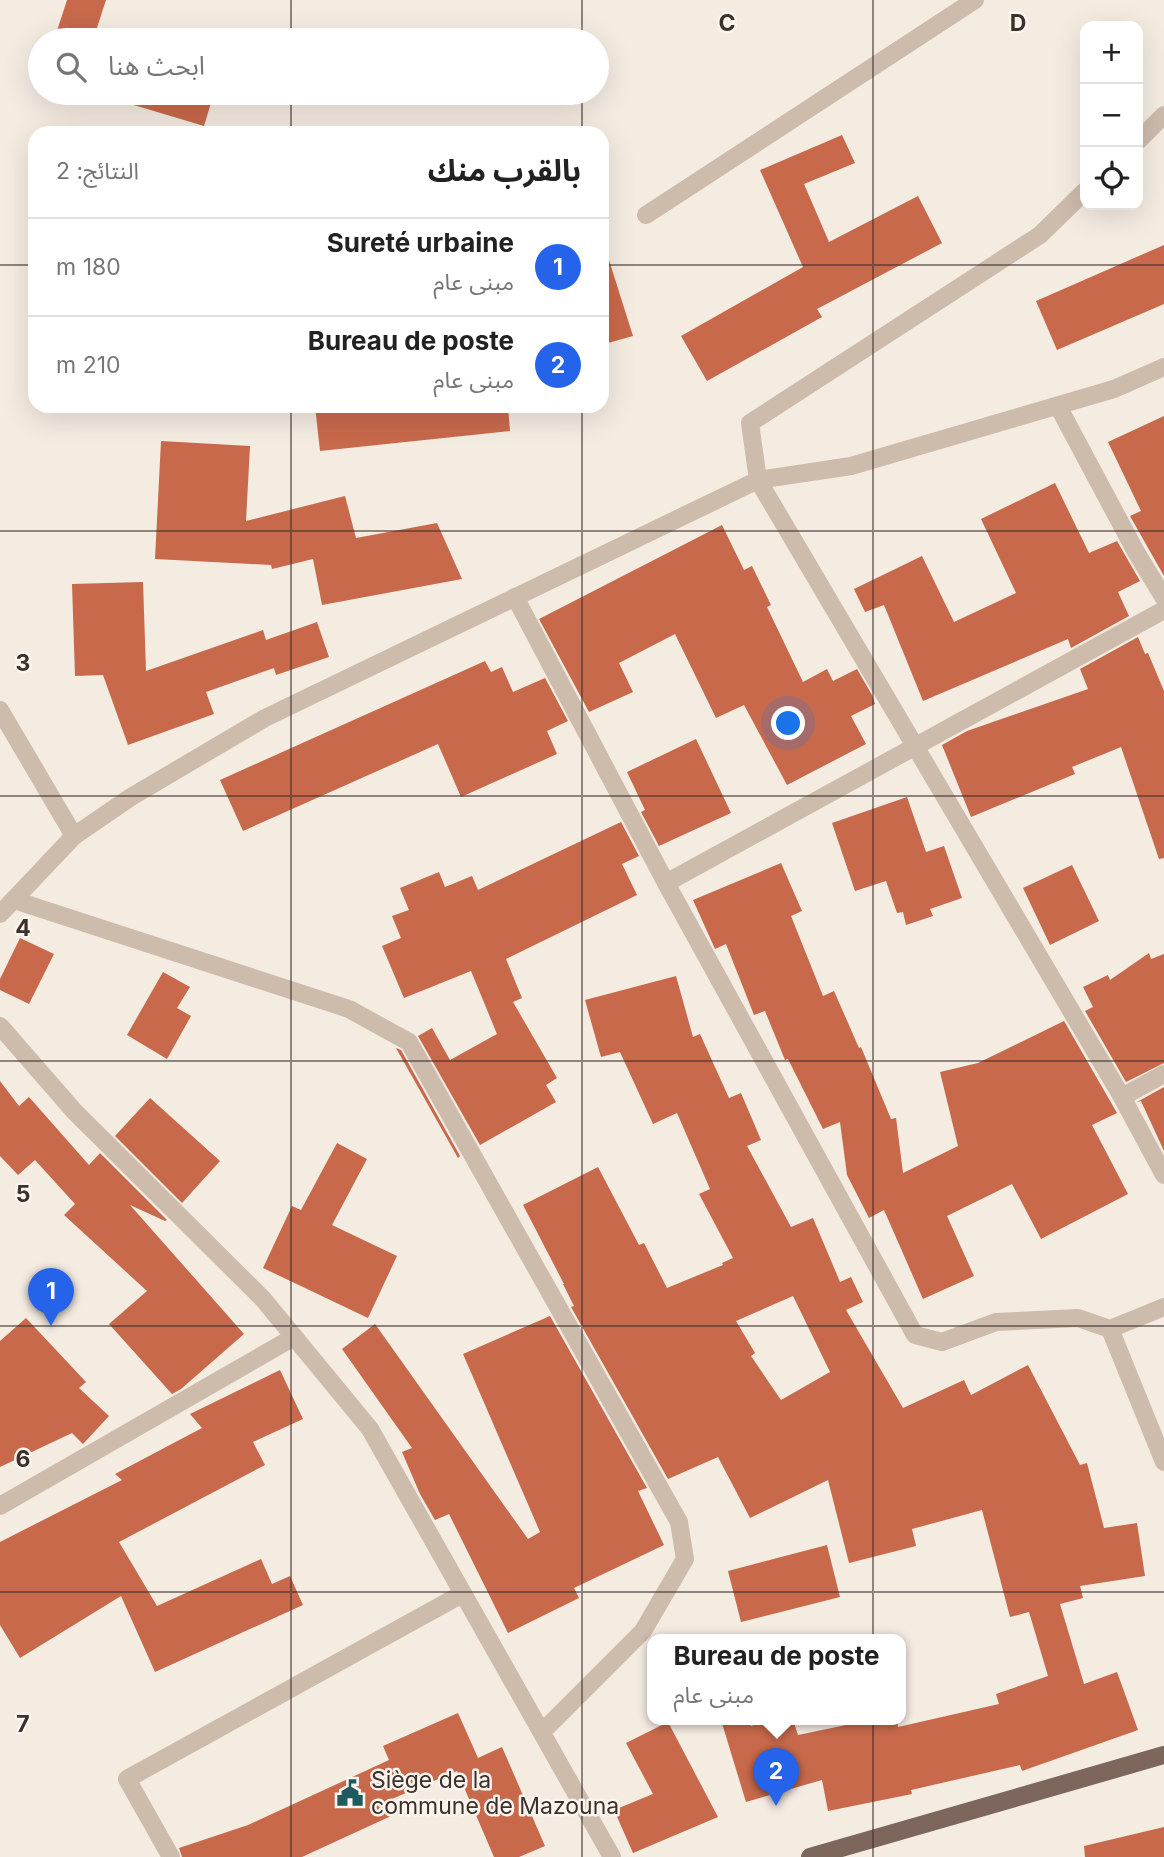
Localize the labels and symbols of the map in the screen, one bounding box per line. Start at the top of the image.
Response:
text: C [718,9,736,37]
text: D [1010,9,1026,37]
text: 3 [16,649,30,677]
your location [771,706,805,740]
text: 4 [15,914,31,942]
text: 5 [16,1180,30,1208]
pin: 1 [28,1268,74,1326]
text: 6 [16,1445,30,1473]
text: 7 [16,1710,30,1738]
pin: 2 [753,1748,799,1806]
place label: Siège de la commune de Mazouna [371,1766,619,1820]
public building icon: Siège de la commune de Mazouna [335,1778,365,1808]

